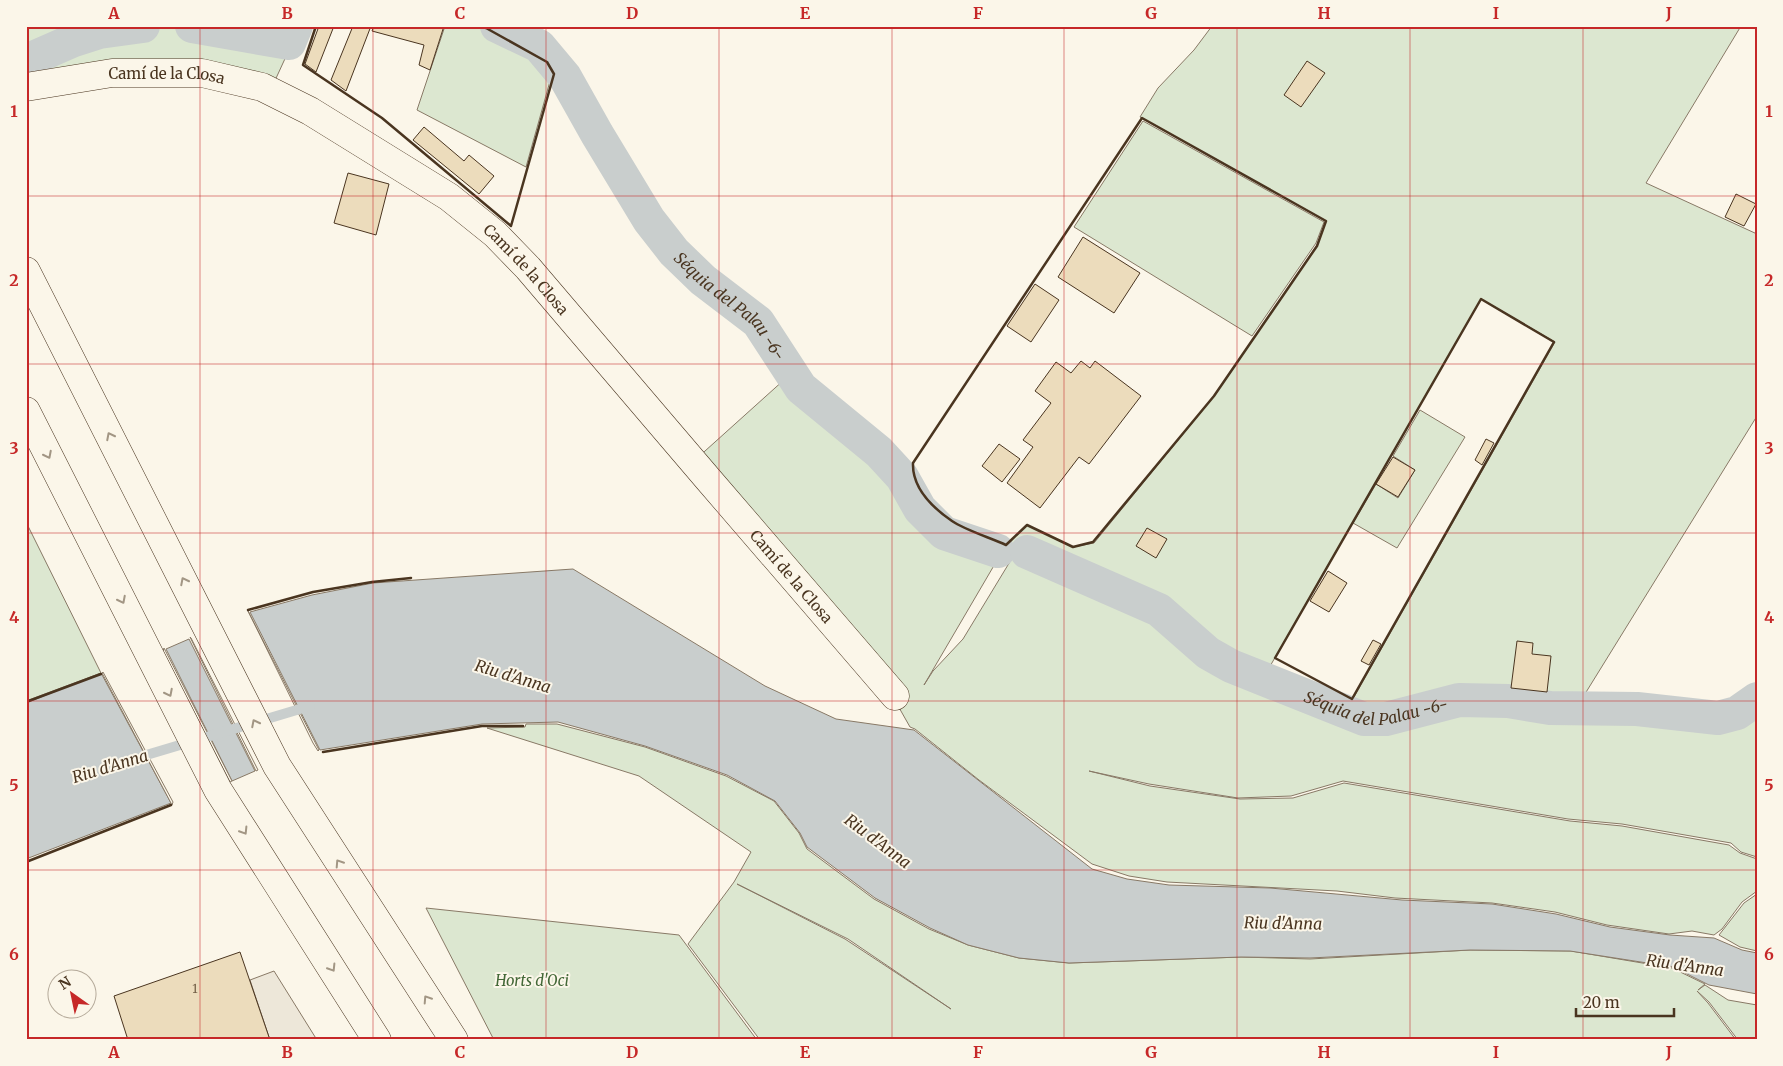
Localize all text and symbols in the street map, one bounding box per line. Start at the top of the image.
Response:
text: A [107,3,120,23]
text: B [281,3,293,23]
text: C [455,3,465,23]
text: D [626,3,638,23]
text: E [800,3,811,23]
text: F [973,3,983,23]
text: G [1145,3,1157,23]
text: H [1317,3,1331,23]
text: I [1493,3,1499,23]
text: J [1665,3,1672,23]
street label: Camí de la Closa [108,63,227,88]
text: 1 [10,101,18,121]
text: 1 [1765,101,1773,121]
street label: Camí de la Closa [480,219,573,318]
water label: Séquia del Palau -6- [670,248,790,364]
text: 2 [9,270,19,290]
text: 2 [1764,270,1774,290]
one-way arrow [106,433,116,442]
text: 3 [9,438,19,458]
text: 3 [1764,438,1774,458]
one-way arrow [42,449,52,458]
street label: Camí de la Closa [746,526,837,627]
one-way arrow [180,577,190,586]
one-way arrow [116,594,126,603]
text: 4 [9,607,19,627]
text: 4 [1764,607,1774,627]
water label: Riu d'Anna [473,655,553,697]
water label: Séquia del Palau -6- [1302,686,1450,729]
one-way arrow [163,688,173,697]
one-way arrow [251,719,261,728]
water label: Riu d'Anna [70,745,150,787]
text: 5 [9,775,19,795]
text: 5 [1764,775,1774,795]
water label: Riu d'Anna [841,809,915,873]
one-way arrow [238,826,248,835]
one-way arrow [336,859,345,868]
water label: Riu d'Anna [1244,912,1322,934]
text: 6 [9,944,19,964]
text: 6 [1764,944,1774,964]
water label: Riu d'Anna [1645,950,1725,980]
one-way arrow [325,963,335,972]
north arrow [48,968,98,1018]
park label: Horts d'Oci [494,971,569,990]
text: N [55,973,74,994]
house number: 1 [192,981,198,996]
scale bar [1576,986,1673,1018]
text: 20 m [1583,993,1620,1012]
one-way arrow [424,995,433,1004]
text: A [107,1042,120,1062]
text: B [281,1042,293,1062]
text: C [455,1042,465,1062]
text: D [626,1042,638,1062]
text: E [800,1042,811,1062]
text: F [973,1042,983,1062]
text: G [1145,1042,1157,1062]
text: H [1317,1042,1331,1062]
text: I [1493,1042,1499,1062]
text: J [1665,1042,1672,1062]

